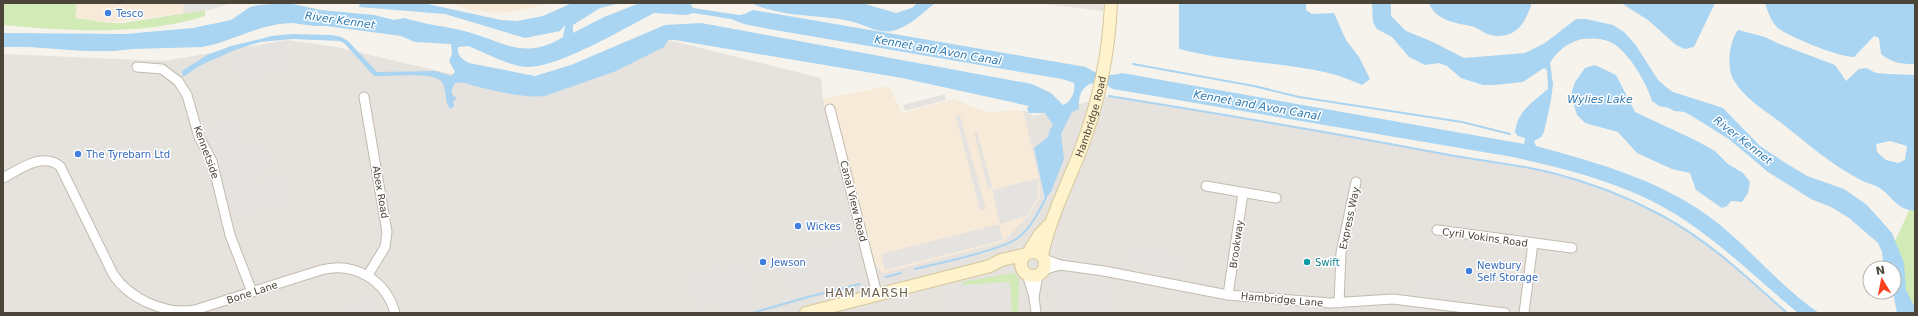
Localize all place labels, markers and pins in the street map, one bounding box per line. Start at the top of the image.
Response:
marker: Tesco [103,8,113,18]
place label: Tesco [115,8,143,19]
marker: The Tyrebarn Ltd [73,149,83,159]
place label: The Tyrebarn Ltd [85,149,170,160]
marker: Wickes [793,221,803,231]
place label: Wickes [806,221,841,232]
marker: Jewson [758,257,768,267]
place label: Jewson [770,257,806,268]
marker: Swift [1302,257,1312,267]
place label: Swift [1315,257,1340,268]
place label: Newbury Self Storage [1477,260,1538,283]
marker: Newbury Self Storage [1464,266,1474,276]

